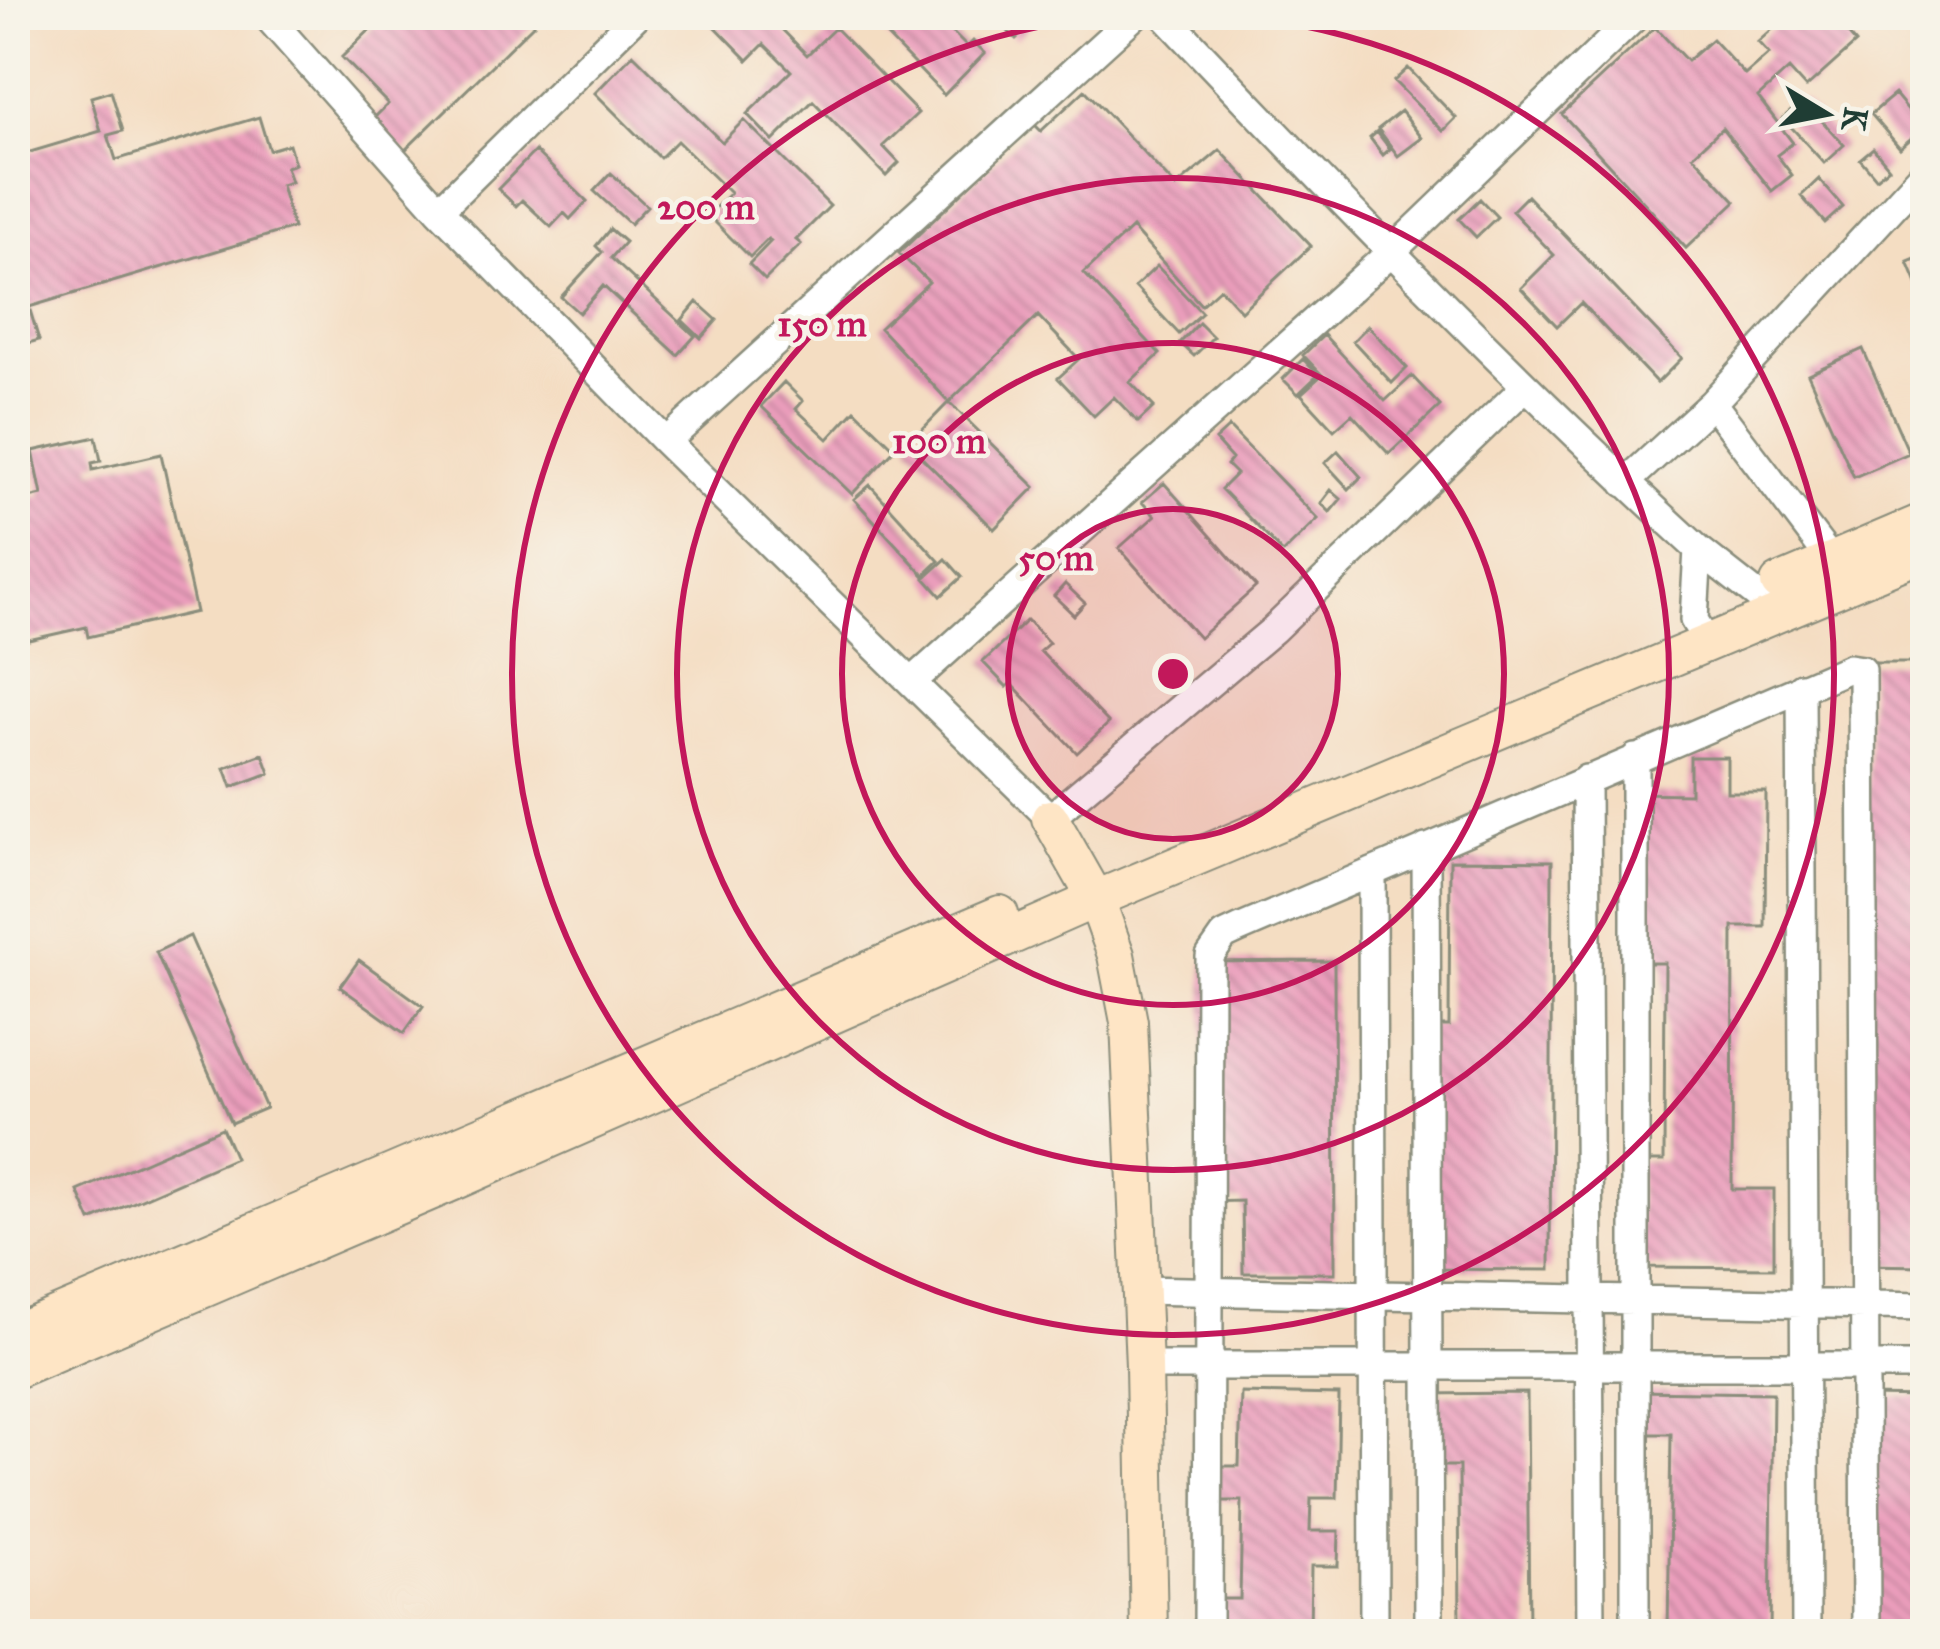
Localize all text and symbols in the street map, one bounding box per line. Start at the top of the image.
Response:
north arrow [1766,54,1886,174]
text: K [1833,104,1876,136]
text: 200 m [657,185,756,229]
text: 150 m [777,302,868,346]
text: 100 m [892,419,987,463]
text: 50 m [1018,536,1095,580]
centre of rings [1152,653,1194,695]

